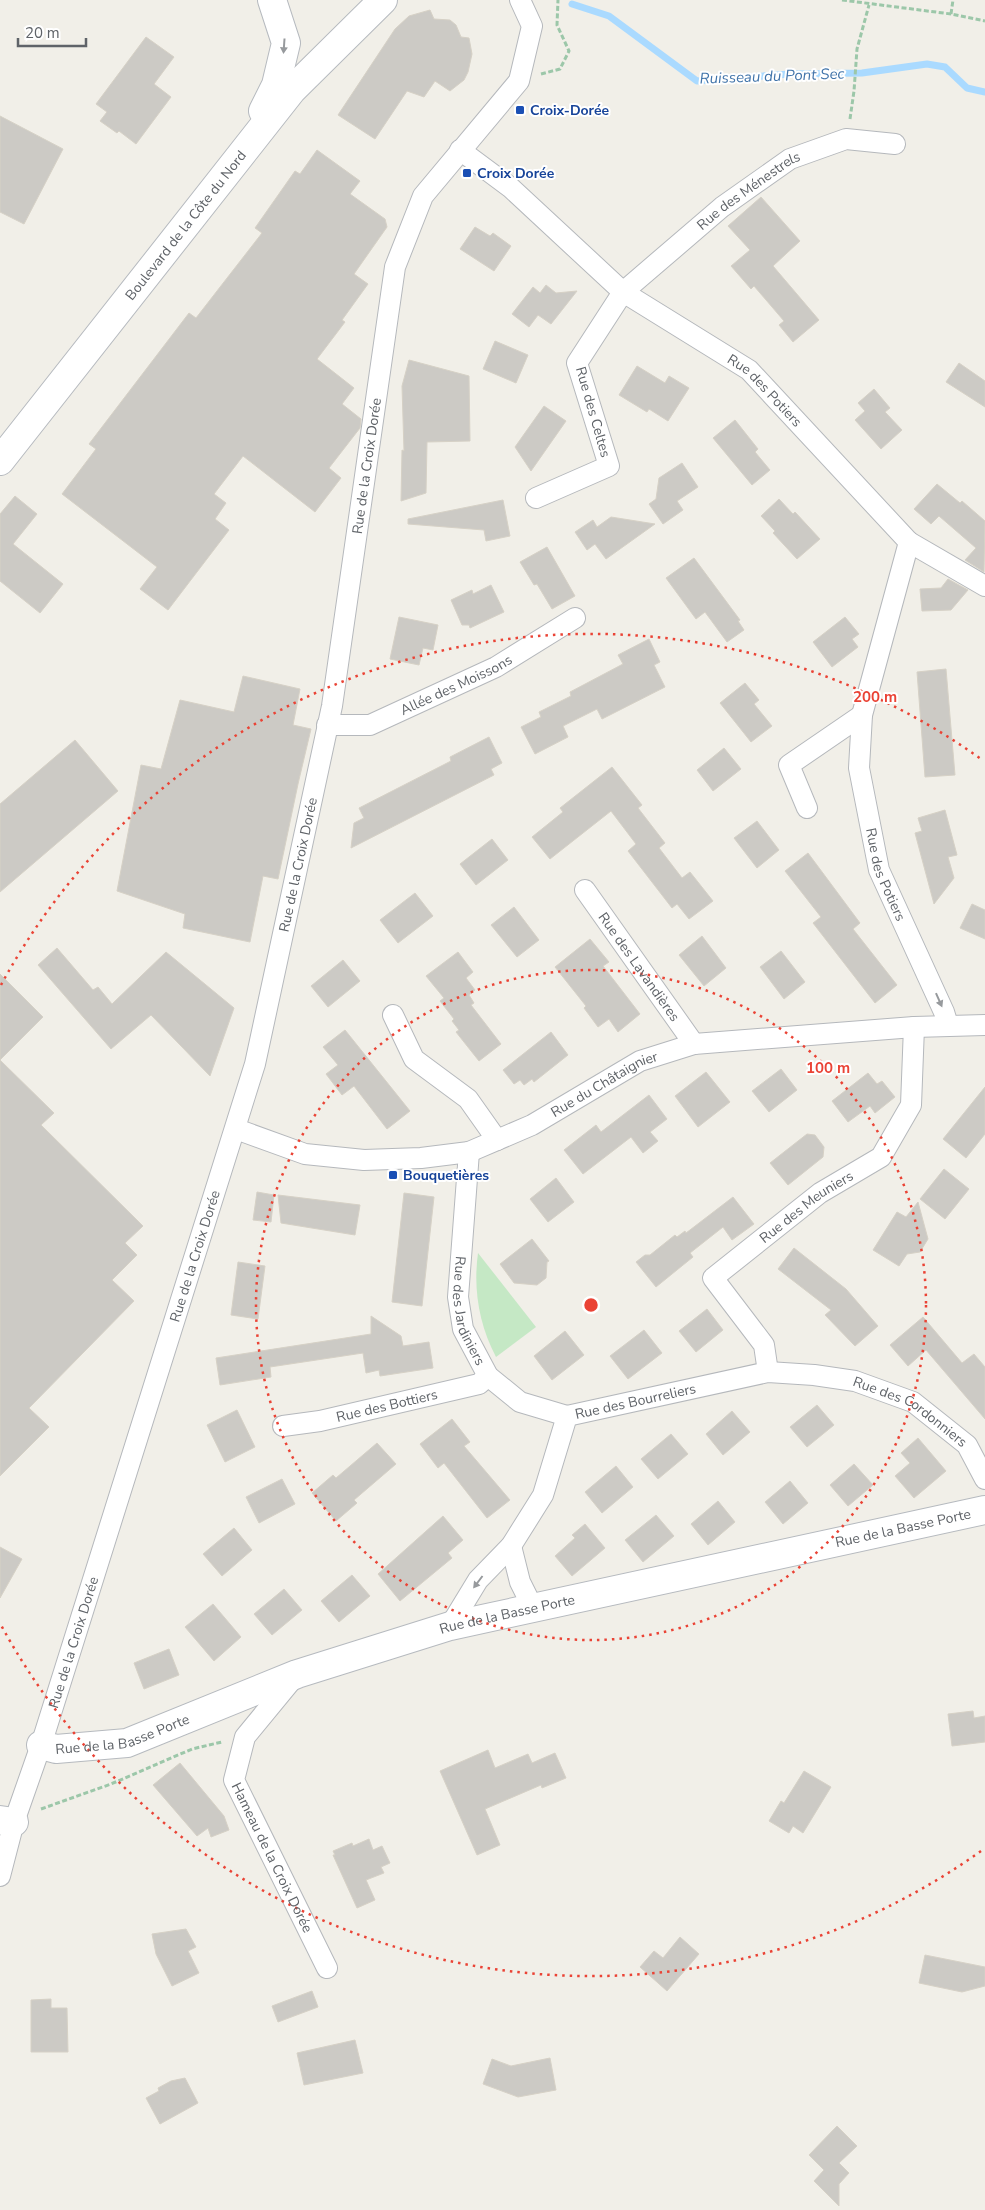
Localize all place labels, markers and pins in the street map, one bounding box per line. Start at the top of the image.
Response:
place label: Croix-Dorée [530,101,610,120]
marker: Croix-Dorée [514,104,526,116]
place label: Croix Dorée [477,164,555,183]
marker: Croix Dorée [461,167,473,179]
place label: Bouquetières [403,1166,489,1185]
marker: Bouquetières [387,1169,399,1181]
centre of rings [582,1296,600,1314]

